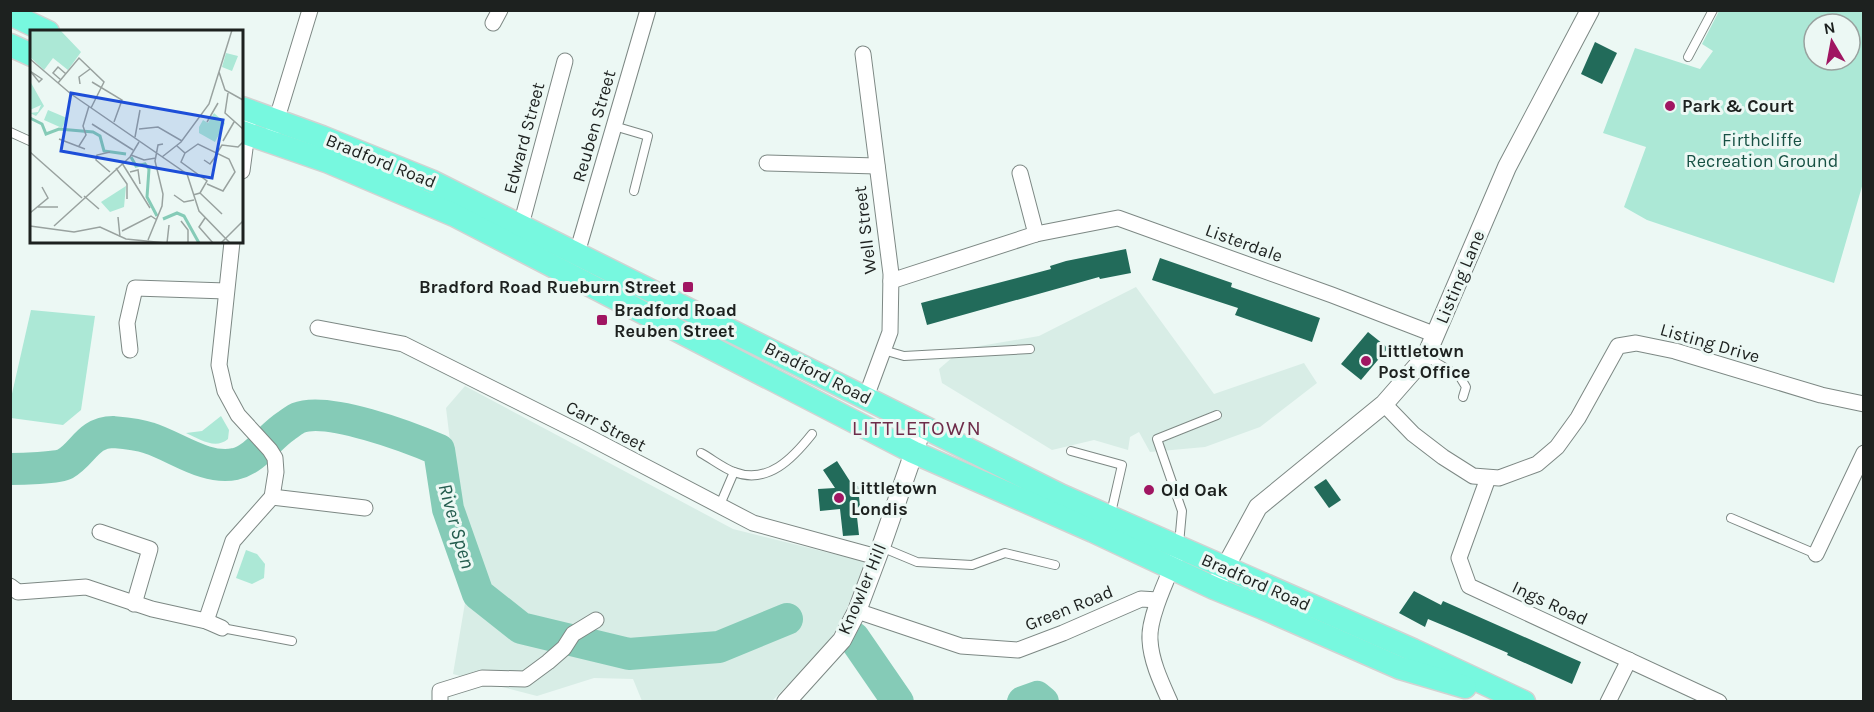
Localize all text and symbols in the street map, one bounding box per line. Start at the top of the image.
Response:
north arrow [1802,12,1862,72]
text: N [1822,17,1837,38]
inset map [30,30,243,243]
street label: Reuben Street [567,67,621,185]
street label: Edward Street [499,80,550,196]
place label: Park & Court [1682,95,1794,117]
marker: Park & Court [1663,99,1677,113]
street label: Bradford Road [323,129,439,193]
park label: Firthcliffe Recreation Ground [1686,129,1838,172]
street label: Well Street [849,185,881,275]
street label: Listerdale [1202,219,1286,267]
street label: Listing Lane [1431,227,1489,327]
place label: Bradford Road Rueburn Street [419,276,676,298]
marker: Bradford Road Rueburn Street [681,280,695,294]
place label: Bradford Road Reuben Street [614,299,737,342]
marker: Bradford Road Reuben Street [595,313,609,327]
street label: Listing Drive [1658,318,1762,368]
street label: Bradford Road [761,337,875,409]
place label: Littletown Post Office [1378,340,1470,383]
marker: Littletown Post Office [1359,354,1373,368]
street label: Carr Street [562,396,650,456]
district label: LITTLETOWN [852,416,982,440]
place label: Littletown Londis [851,477,937,520]
place label: Old Oak [1161,479,1228,501]
water label: River Spen [433,481,480,571]
marker: Old Oak [1142,483,1156,497]
marker: Littletown Londis [832,491,846,505]
street label: Knowler Hill [833,540,891,638]
street label: Bradford Road [1198,548,1314,616]
street label: Ings Road [1509,576,1591,630]
street label: Green Road [1022,580,1116,636]

